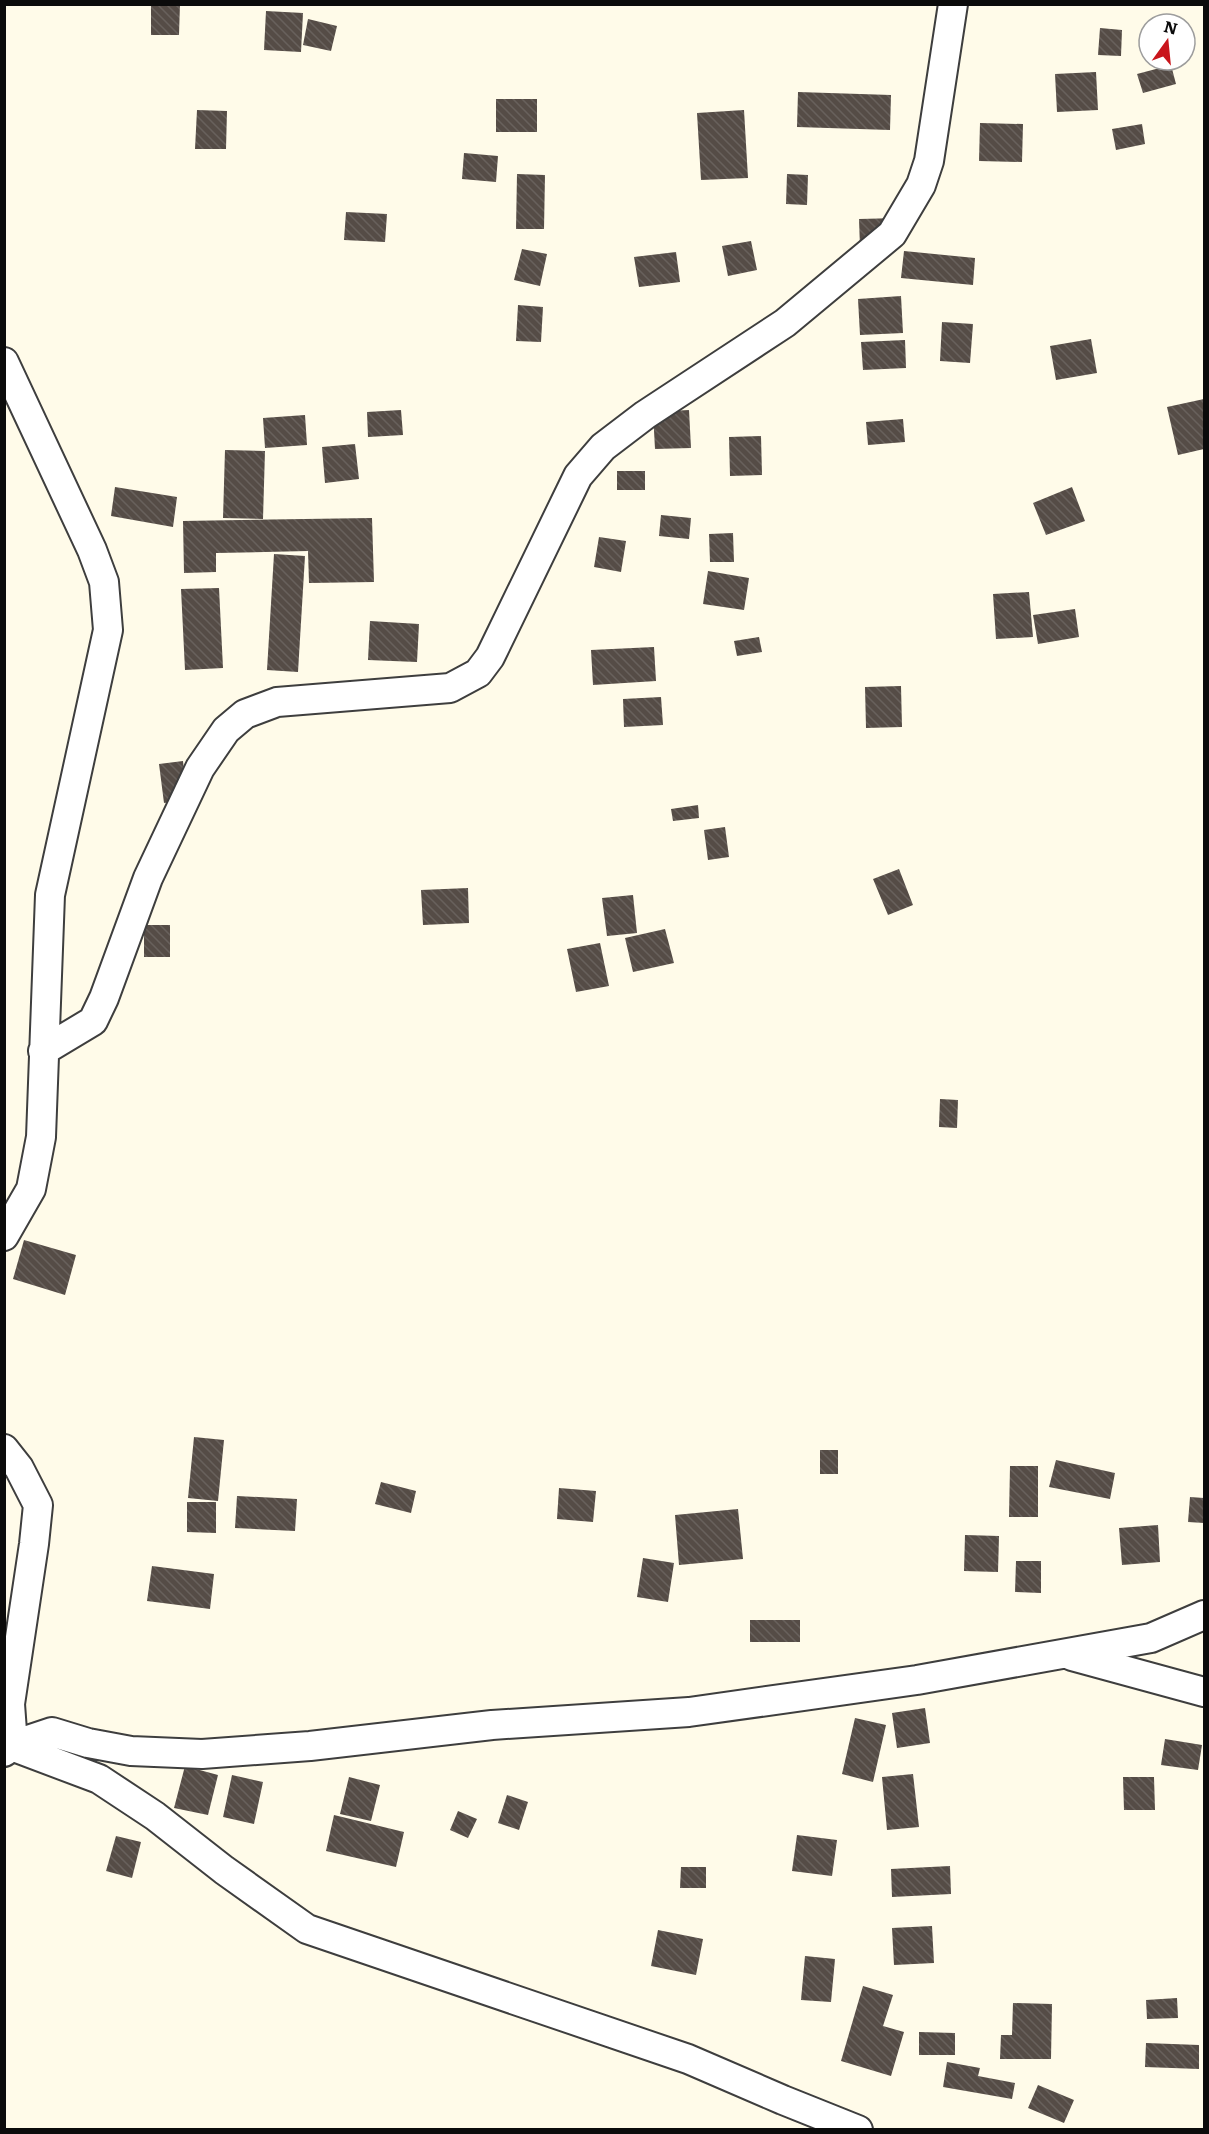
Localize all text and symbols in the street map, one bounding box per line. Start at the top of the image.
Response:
north arrow [1137,12,1197,72]
text: N [1162,13,1181,40]

